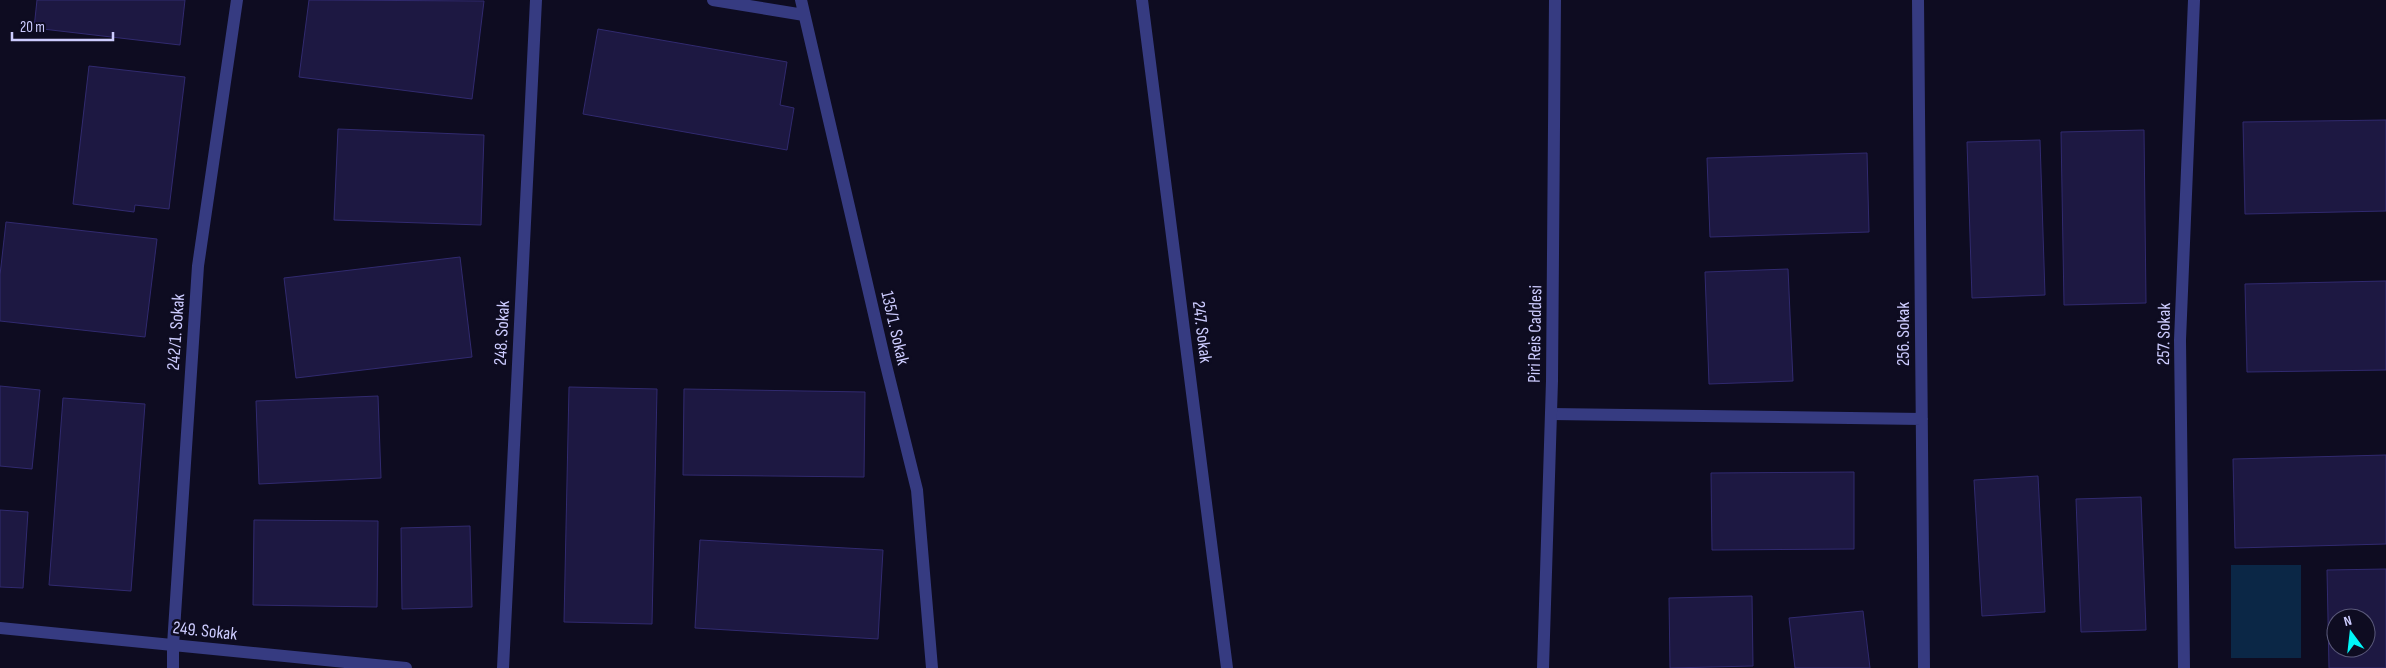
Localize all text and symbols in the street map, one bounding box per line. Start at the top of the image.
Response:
scale bar [12,10,114,42]
text: 20 m [20,18,45,37]
street label: Piri Reis Caddesi [1524,285,1546,383]
street label: 135/1. Sokak [876,289,914,367]
street label: 242/1. Sokak [163,293,189,371]
street label: 248. Sokak [490,300,514,366]
street label: 247. Sokak [1188,300,1216,364]
street label: 256. Sokak [1893,302,1914,366]
street label: 257. Sokak [2153,303,2175,365]
north arrow [2326,608,2376,658]
text: N [2342,612,2354,630]
street label: 249. Sokak [172,617,238,645]

